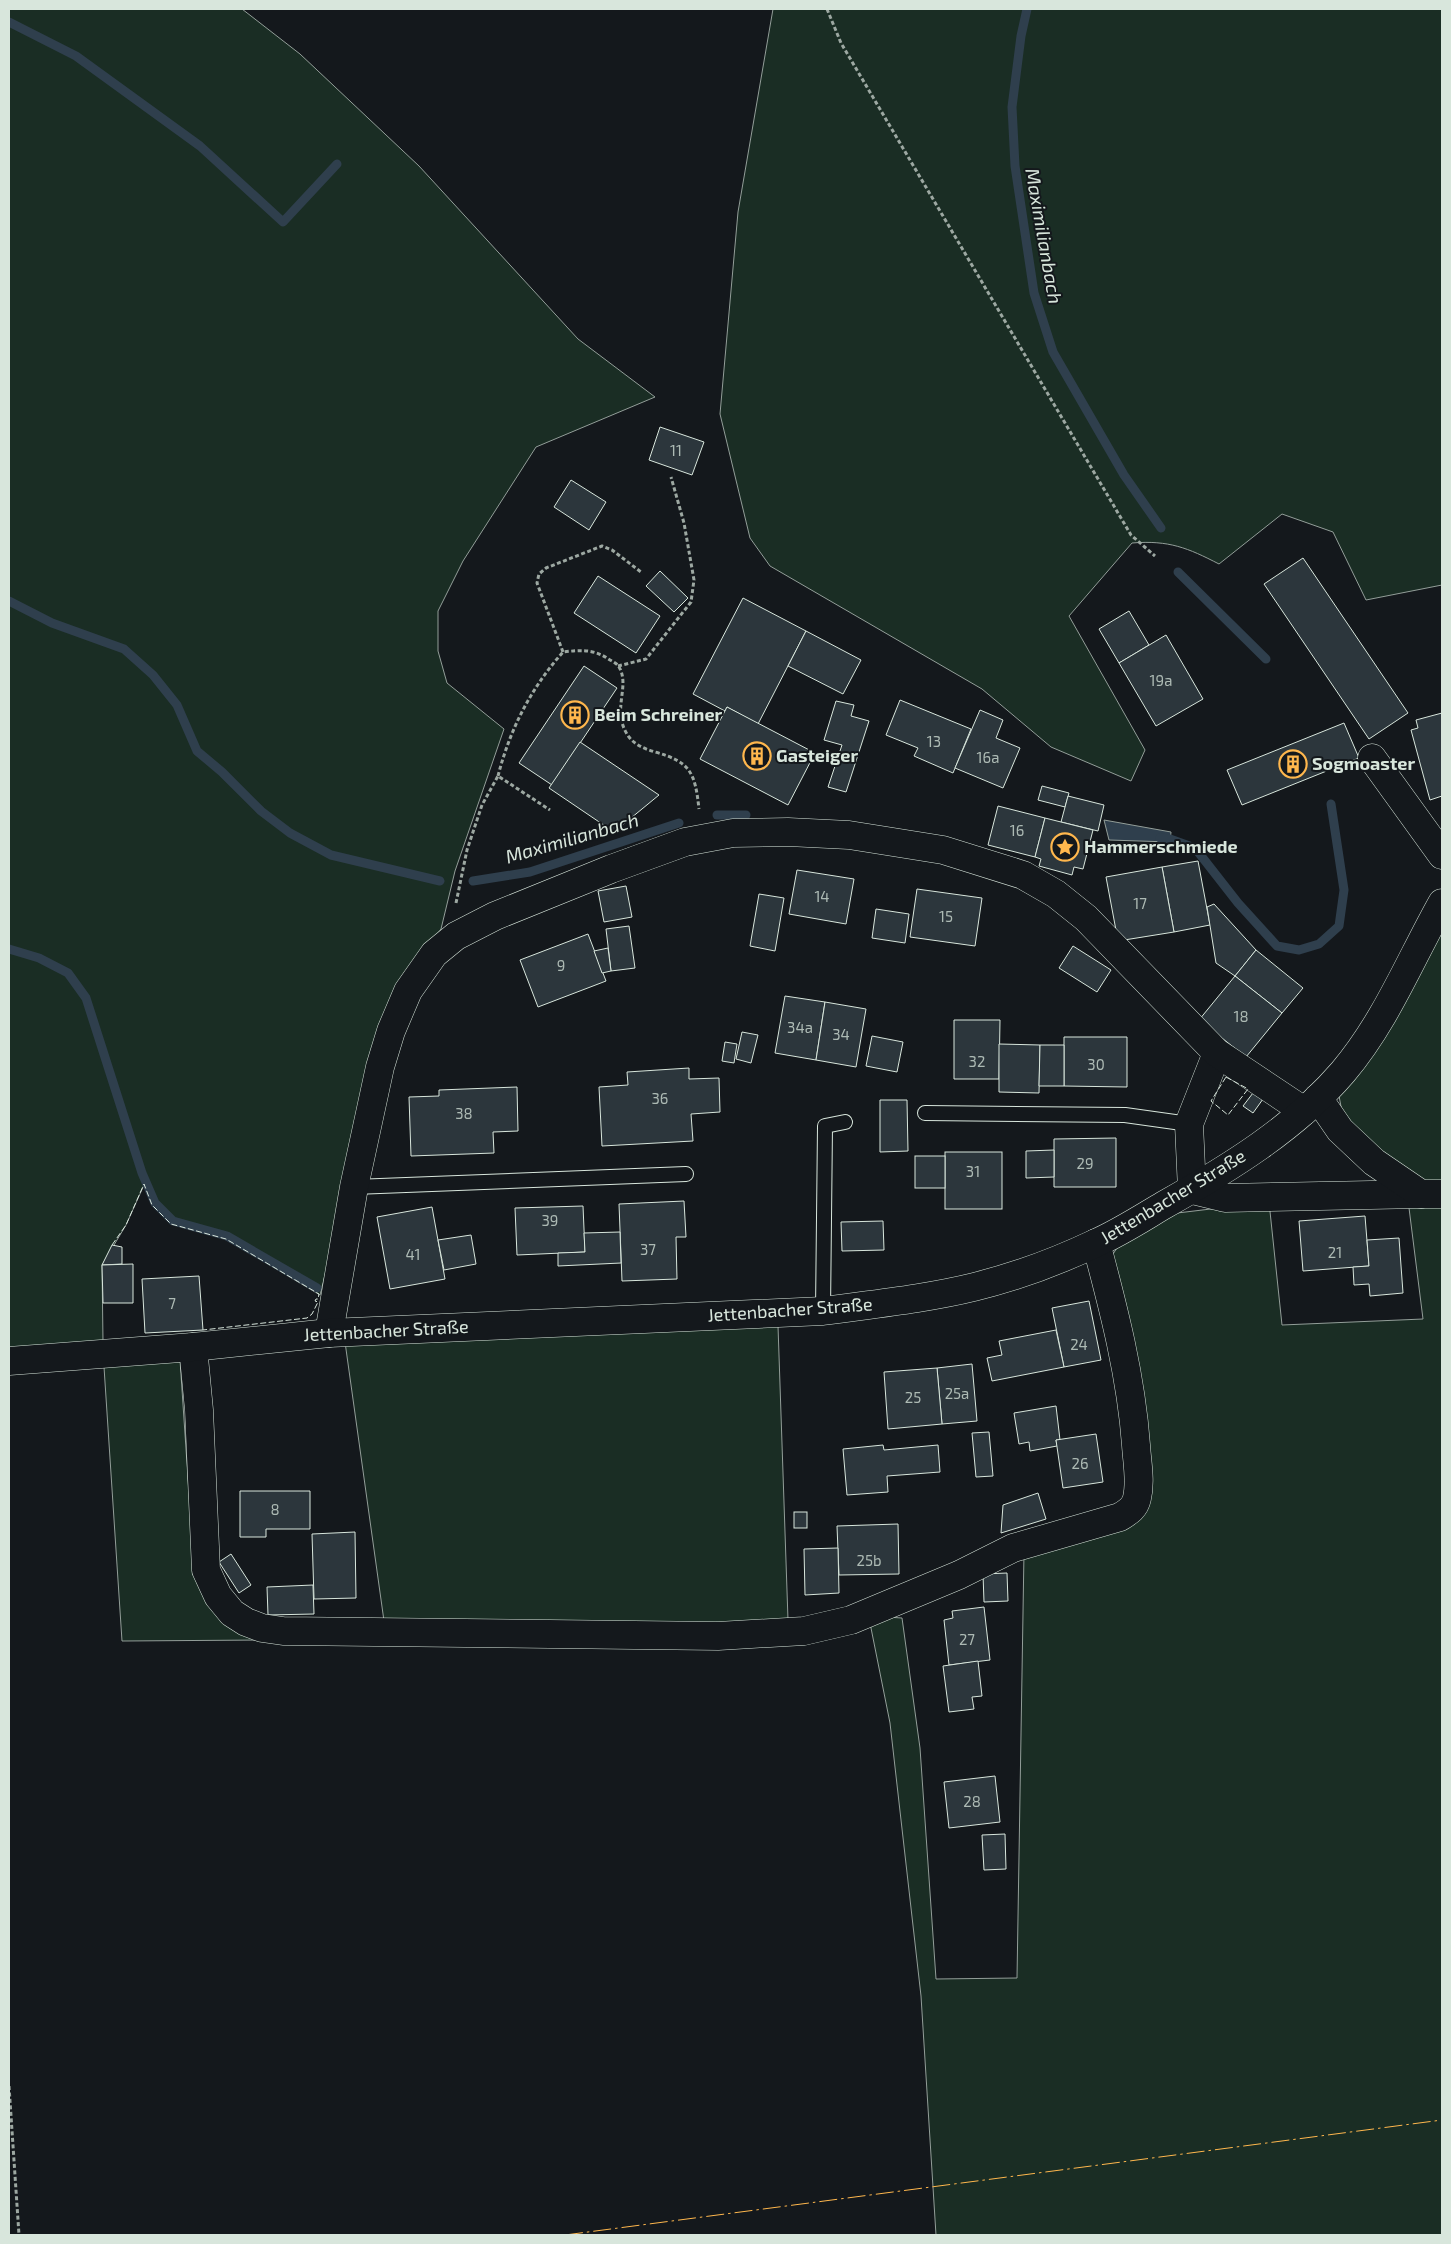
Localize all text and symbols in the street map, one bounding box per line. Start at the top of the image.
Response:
water label: Maximilianbach [1021,166,1068,306]
house number: 11 [670,441,682,459]
house number: 19a [1150,671,1172,689]
building icon: Beim Schreiner [560,700,590,730]
place label: Beim Schreiner [594,703,723,725]
house number: 13 [927,732,941,750]
building icon: Gasteiger [742,741,772,771]
place label: Gasteiger [776,744,858,766]
house number: 16a [977,748,999,766]
building icon: Sogmoaster [1278,749,1308,779]
place label: Sogmoaster [1312,752,1415,774]
water label: Maximilianbach [503,808,641,868]
house number: 16 [1010,821,1024,839]
place icon: Hammerschmiede [1050,832,1080,862]
place label: Hammerschmiede [1084,835,1238,857]
house number: 14 [814,887,830,905]
house number: 17 [1133,894,1147,912]
house number: 15 [939,907,953,925]
house number: 9 [557,956,565,974]
house number: 18 [1233,1007,1249,1025]
house number: 34a [787,1018,813,1036]
house number: 34 [832,1025,850,1043]
house number: 32 [969,1052,985,1070]
house number: 30 [1087,1055,1105,1073]
house number: 36 [652,1089,668,1107]
house number: 38 [455,1104,473,1122]
street label: Jettenbacher Straße [1096,1144,1249,1248]
house number: 29 [1076,1154,1094,1172]
house number: 31 [966,1162,980,1180]
house number: 39 [542,1211,558,1229]
house number: 37 [640,1240,656,1258]
house number: 21 [1328,1243,1342,1261]
house number: 41 [405,1245,421,1263]
street label: Jettenbacher Straße [707,1292,873,1326]
house number: 7 [168,1294,176,1312]
street label: Jettenbacher Straße [303,1315,469,1345]
house number: 24 [1070,1335,1088,1353]
house number: 25a [945,1384,969,1402]
house number: 25 [905,1388,921,1406]
house number: 26 [1071,1454,1089,1472]
house number: 8 [270,1500,280,1518]
house number: 25b [856,1551,882,1569]
house number: 27 [959,1630,975,1648]
house number: 28 [963,1792,981,1810]

